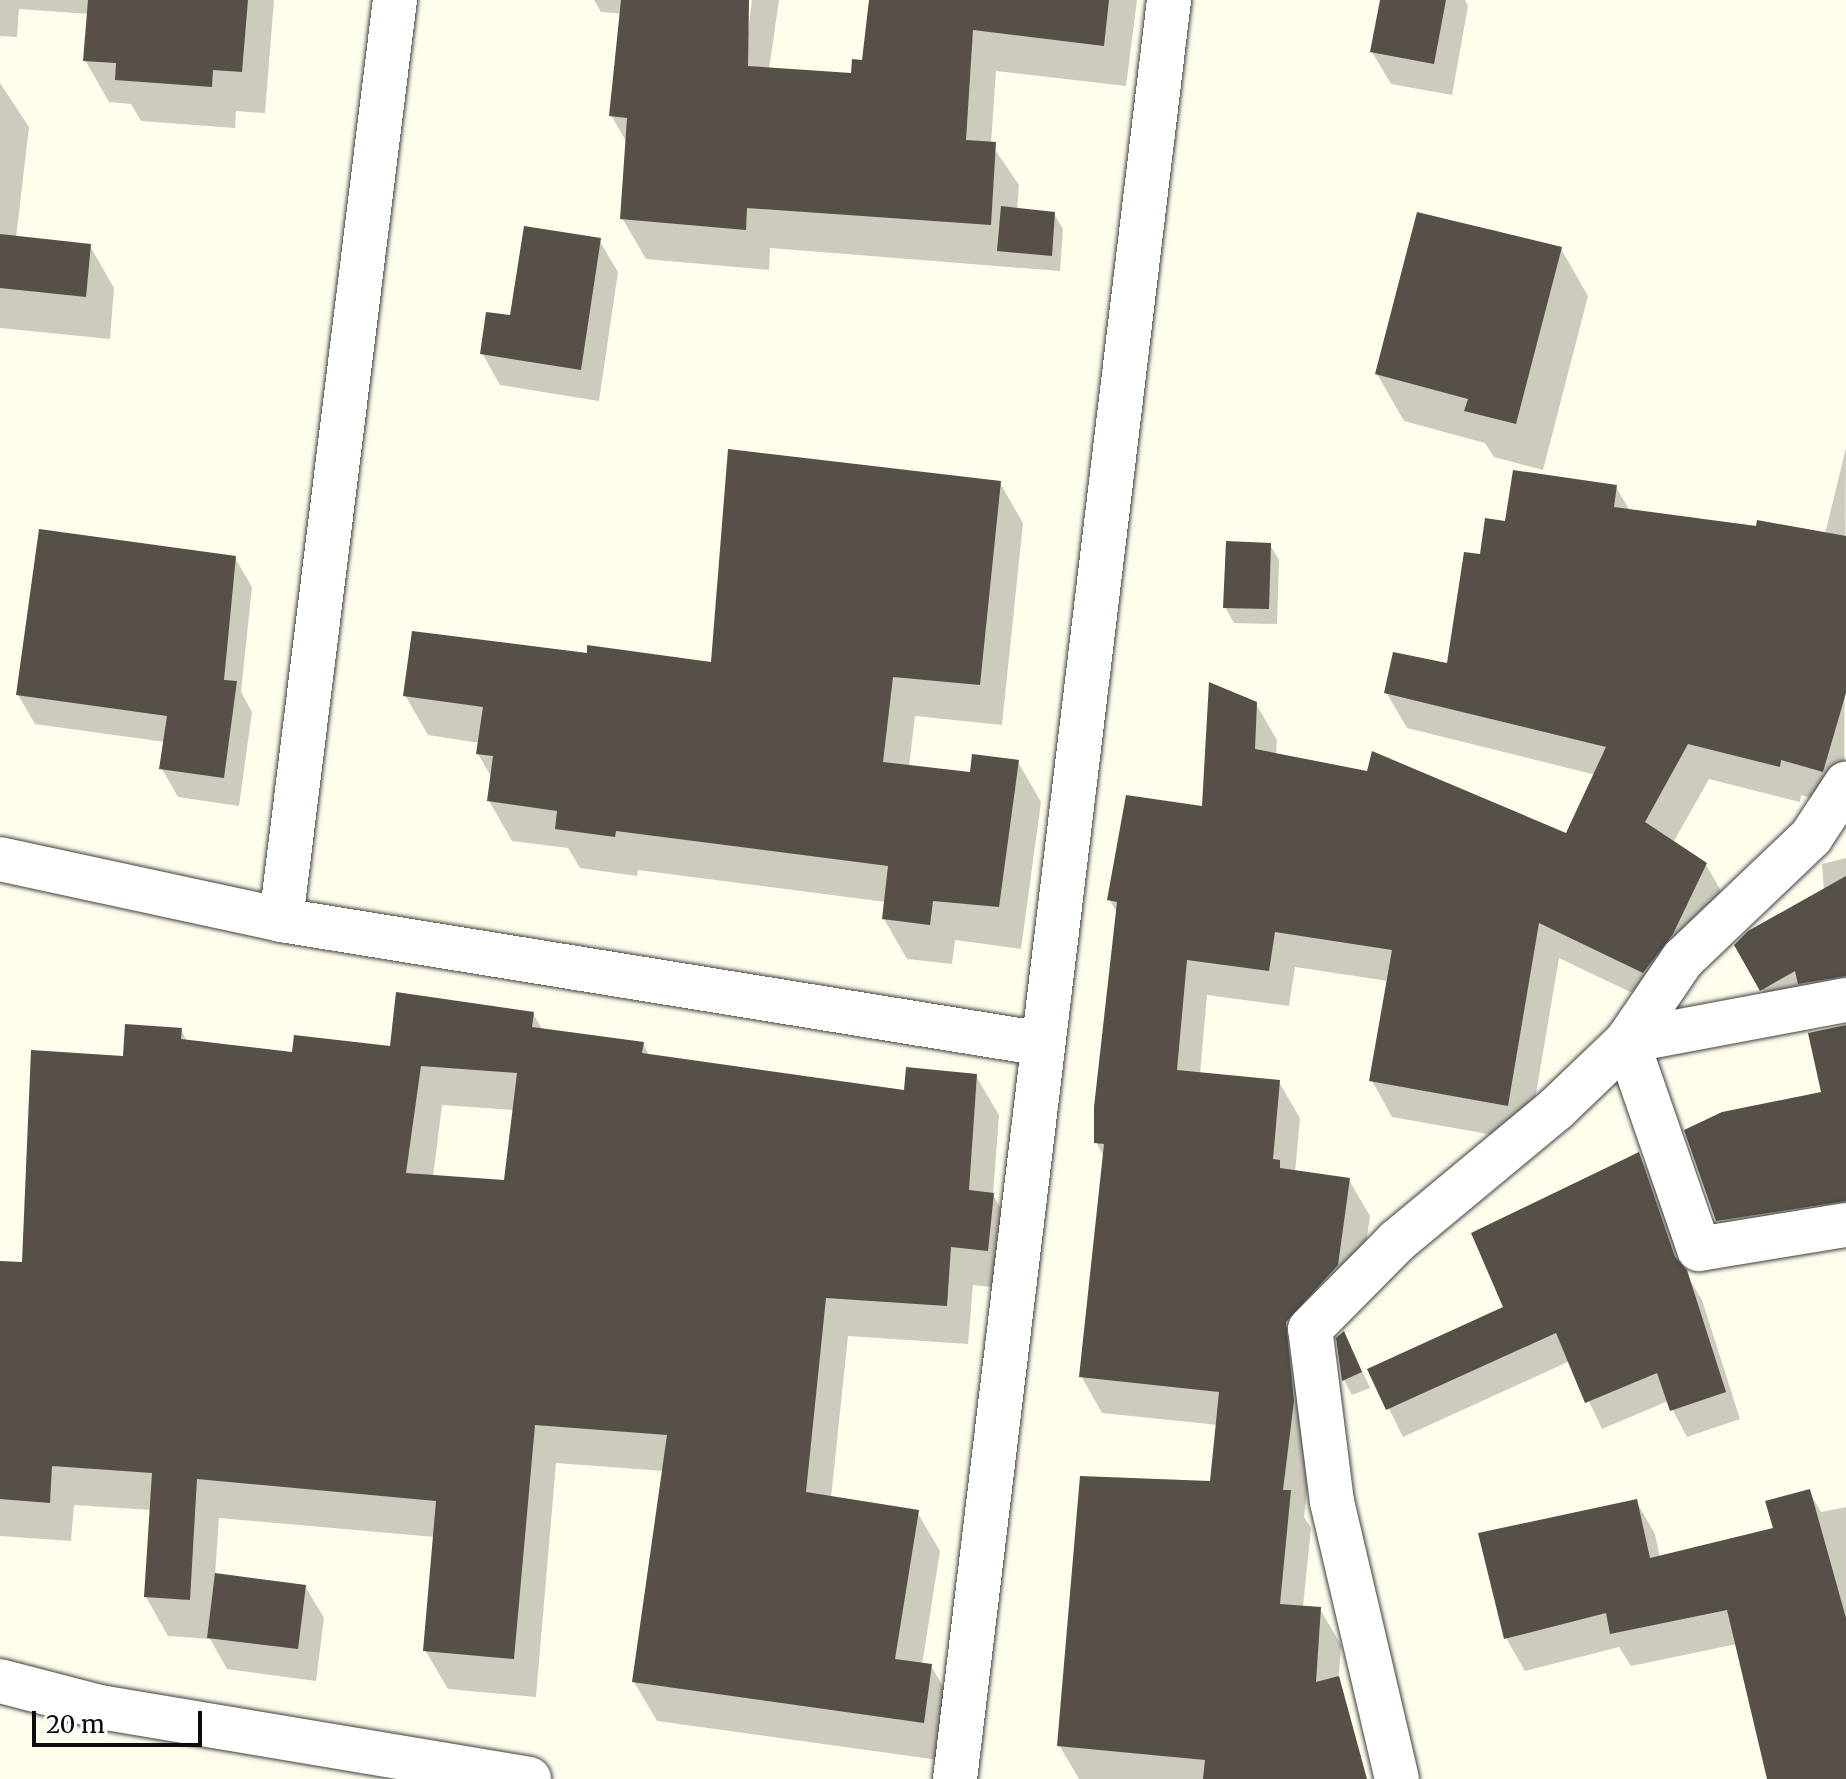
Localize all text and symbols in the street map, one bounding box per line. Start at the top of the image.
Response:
scale bar [36,1695,206,1745]
text: 20 m [46,1709,105,1740]

